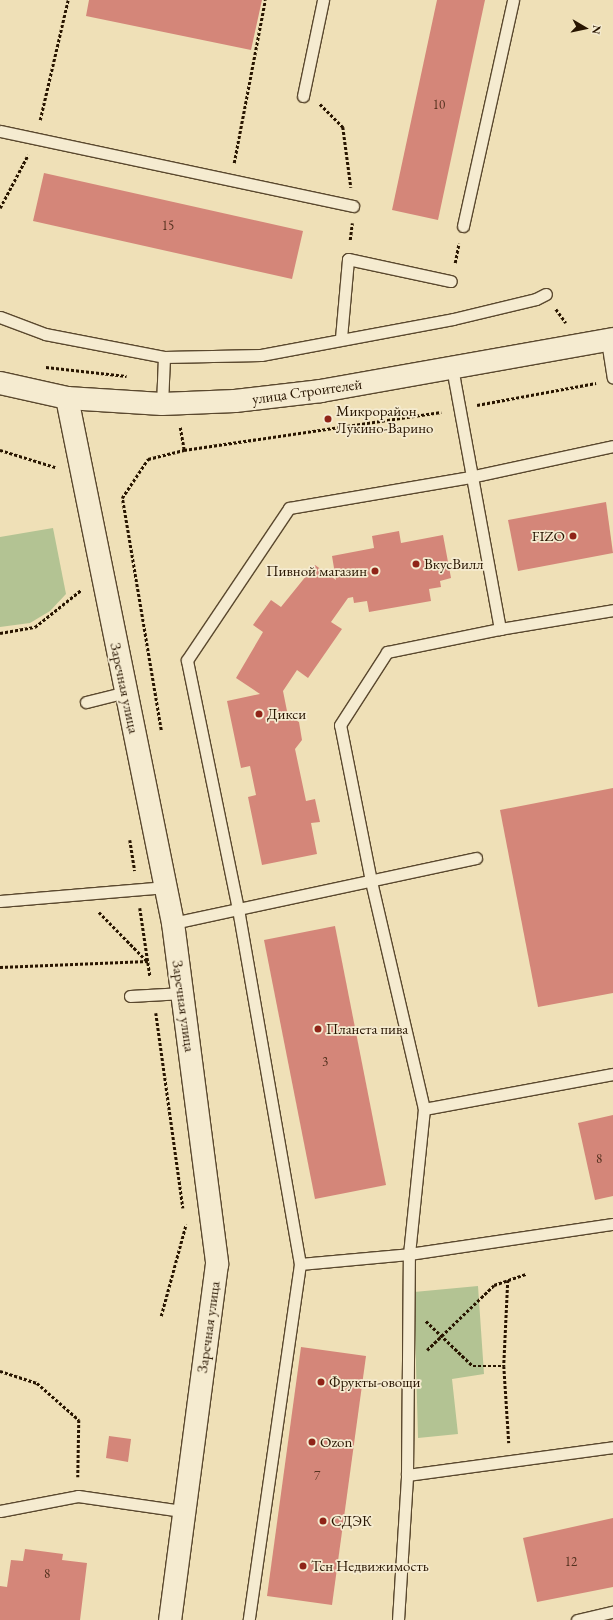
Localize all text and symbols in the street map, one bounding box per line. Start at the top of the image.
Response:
north arrow [565,8,605,48]
text: N [589,24,604,35]
house number: 10 [433,97,445,113]
house number: 15 [162,218,174,234]
street label: улица Строителей [251,374,363,408]
place label: Микрорайон Лукино-Варино [336,401,433,436]
marker: Микрорайон Лукино-Варино [323,414,333,424]
place label: FIZO [532,527,565,545]
marker: FIZO [568,531,578,541]
place label: ВкусВилл [424,555,483,573]
marker: ВкусВилл [411,559,421,569]
place label: Пивной магазин [266,562,367,580]
marker: Пивной магазин [370,566,380,576]
street label: Заречная улица [107,641,143,735]
place label: Дикси [267,705,306,723]
marker: Дикси [254,709,264,719]
street label: Заречная улица [169,959,199,1053]
place label: Планета пива [326,1020,408,1038]
marker: Планета пива [313,1024,323,1034]
house number: 3 [322,1054,328,1070]
house number: 8 [596,1151,602,1167]
street label: Заречная улица [193,1280,223,1374]
place label: Фрукты-овощи [329,1373,421,1391]
marker: Фрукты-овощи [316,1377,326,1387]
place label: Ozon [320,1433,352,1451]
marker: Ozon [307,1437,317,1447]
house number: 7 [314,1468,320,1484]
place label: СДЭК [331,1512,372,1530]
marker: СДЭК [318,1516,328,1526]
house number: 12 [565,1554,577,1570]
place label: Тсн Недвижимость [311,1557,429,1575]
marker: Тсн Недвижимость [298,1561,308,1571]
house number: 8 [44,1566,50,1582]

